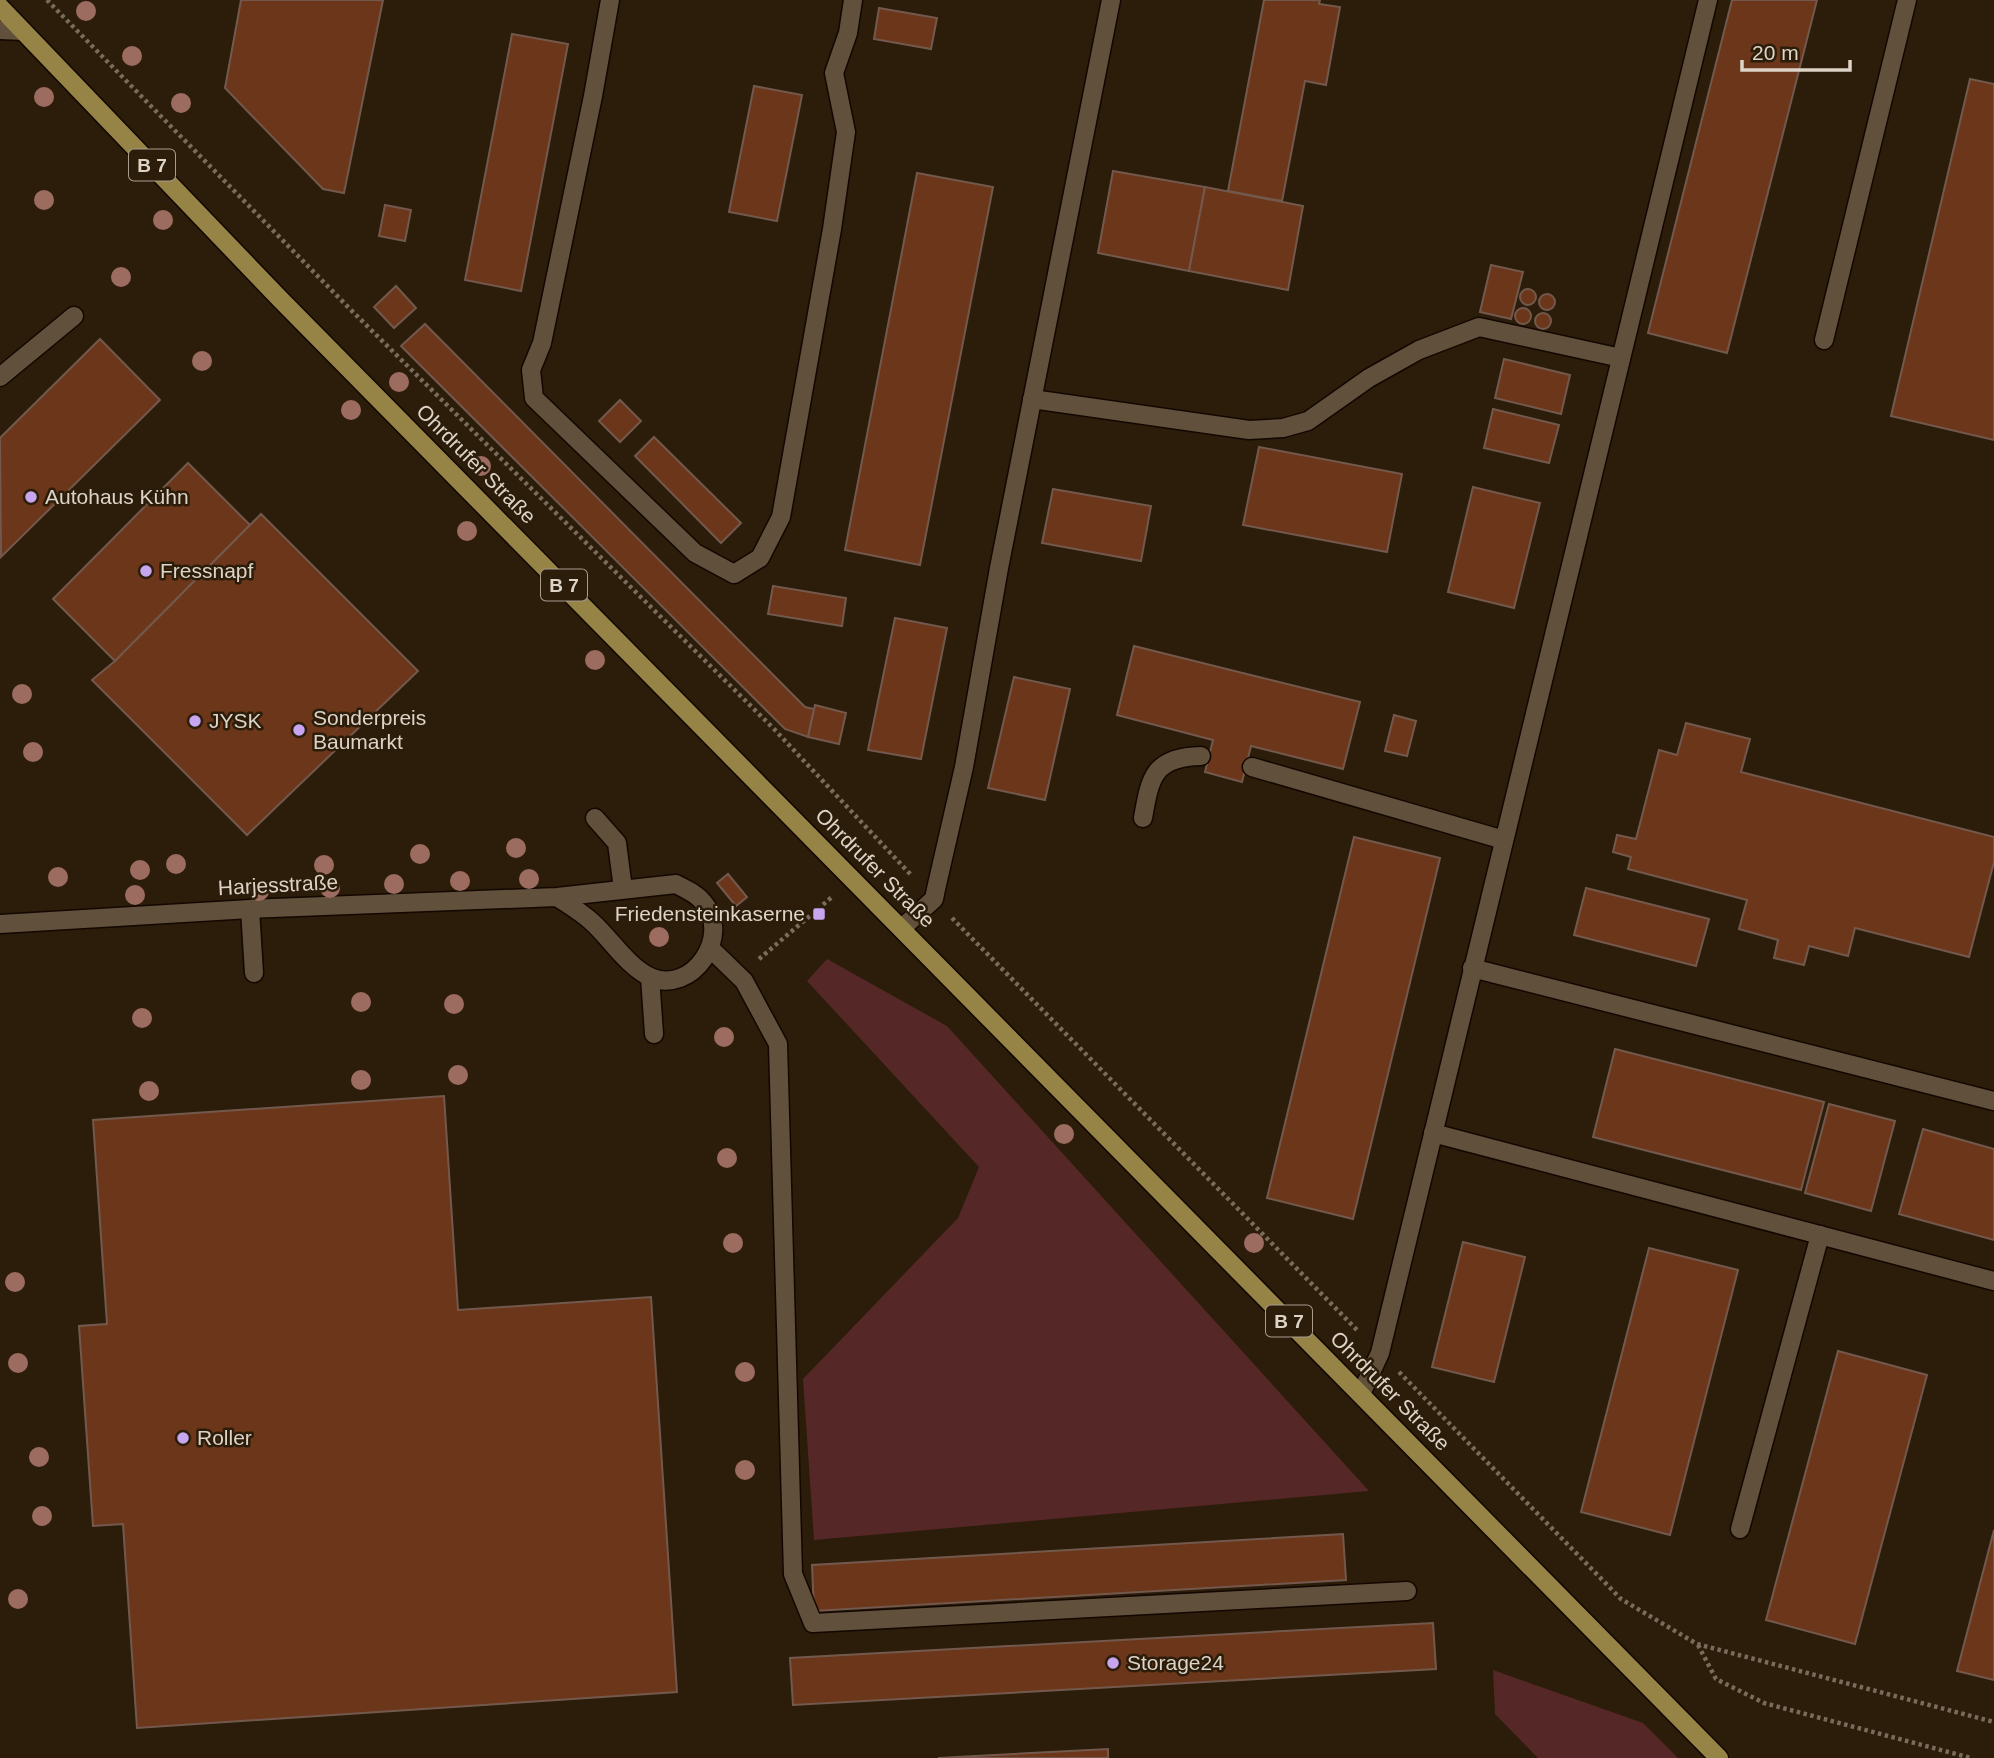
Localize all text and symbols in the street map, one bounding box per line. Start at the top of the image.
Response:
scale bar [1742,28,1850,72]
text: 20 m [1752,41,1799,64]
road number: B 7 [129,150,175,181]
street label: Ohrdrufer Straße [412,399,541,528]
place label: Autohaus Kühn [45,485,189,508]
marker: Autohaus Kühn [23,489,39,505]
place label: Fressnapf [160,559,254,582]
marker: Fressnapf [138,563,154,579]
road number: B 7 [541,570,587,600]
place label: Sonderpreis Baumarkt [313,706,426,753]
place label: JYSK [209,709,262,732]
marker: JYSK [187,713,203,729]
marker: Sonderpreis Baumarkt [291,722,307,738]
street label: Ohrdrufer Straße [811,803,940,932]
street label: Harjesstraße [217,870,339,899]
place label: Friedensteinkaserne [615,902,805,925]
marker: Friedensteinkaserne [811,906,827,922]
road number: B 7 [1266,1306,1312,1336]
street label: Ohrdrufer Straße [1326,1326,1455,1455]
place label: Roller [197,1426,252,1449]
marker: Roller [175,1430,191,1446]
place label: Storage24 [1127,1651,1224,1674]
marker: Storage24 [1105,1655,1121,1671]

